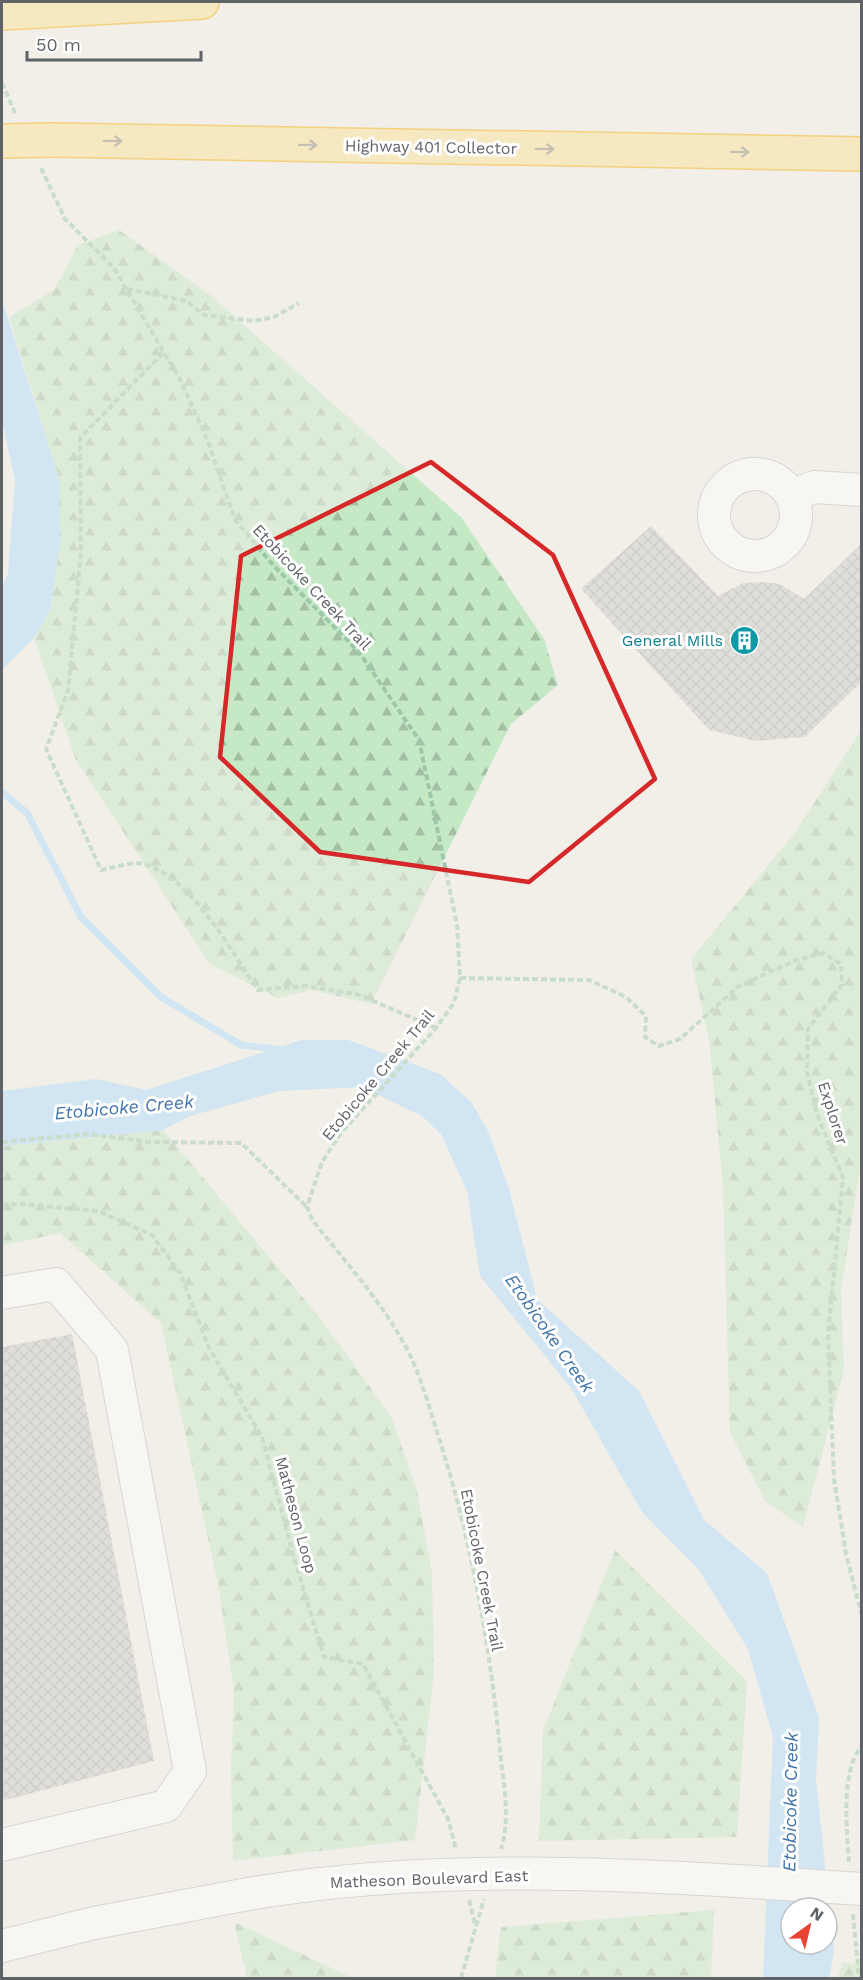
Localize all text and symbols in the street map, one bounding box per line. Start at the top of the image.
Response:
scale bar [27,24,201,62]
text: 50 m [36,34,81,55]
one-way arrow [102,136,122,147]
street label: Highway 401 Collector [345,136,518,158]
one-way arrow [297,139,317,151]
one-way arrow [534,143,554,155]
one-way arrow [729,146,749,158]
street label: Etobicoke Creek Trail [249,520,375,654]
building icon: General Mills [728,624,760,656]
place label: General Mills [622,631,723,650]
street label: Etobicoke Creek Trail [318,1006,438,1144]
street label: Explorer [814,1079,852,1147]
water label: Etobicoke Creek [53,1090,196,1124]
water label: Etobicoke Creek [501,1270,599,1397]
street label: Matheson Loop [271,1455,321,1575]
street label: Etobicoke Creek Trail [457,1487,507,1653]
water label: Etobicoke Creek [778,1731,802,1872]
street label: Matheson Boulevard East [329,1866,529,1892]
north arrow [779,1896,839,1956]
text: N [807,1903,827,1925]

